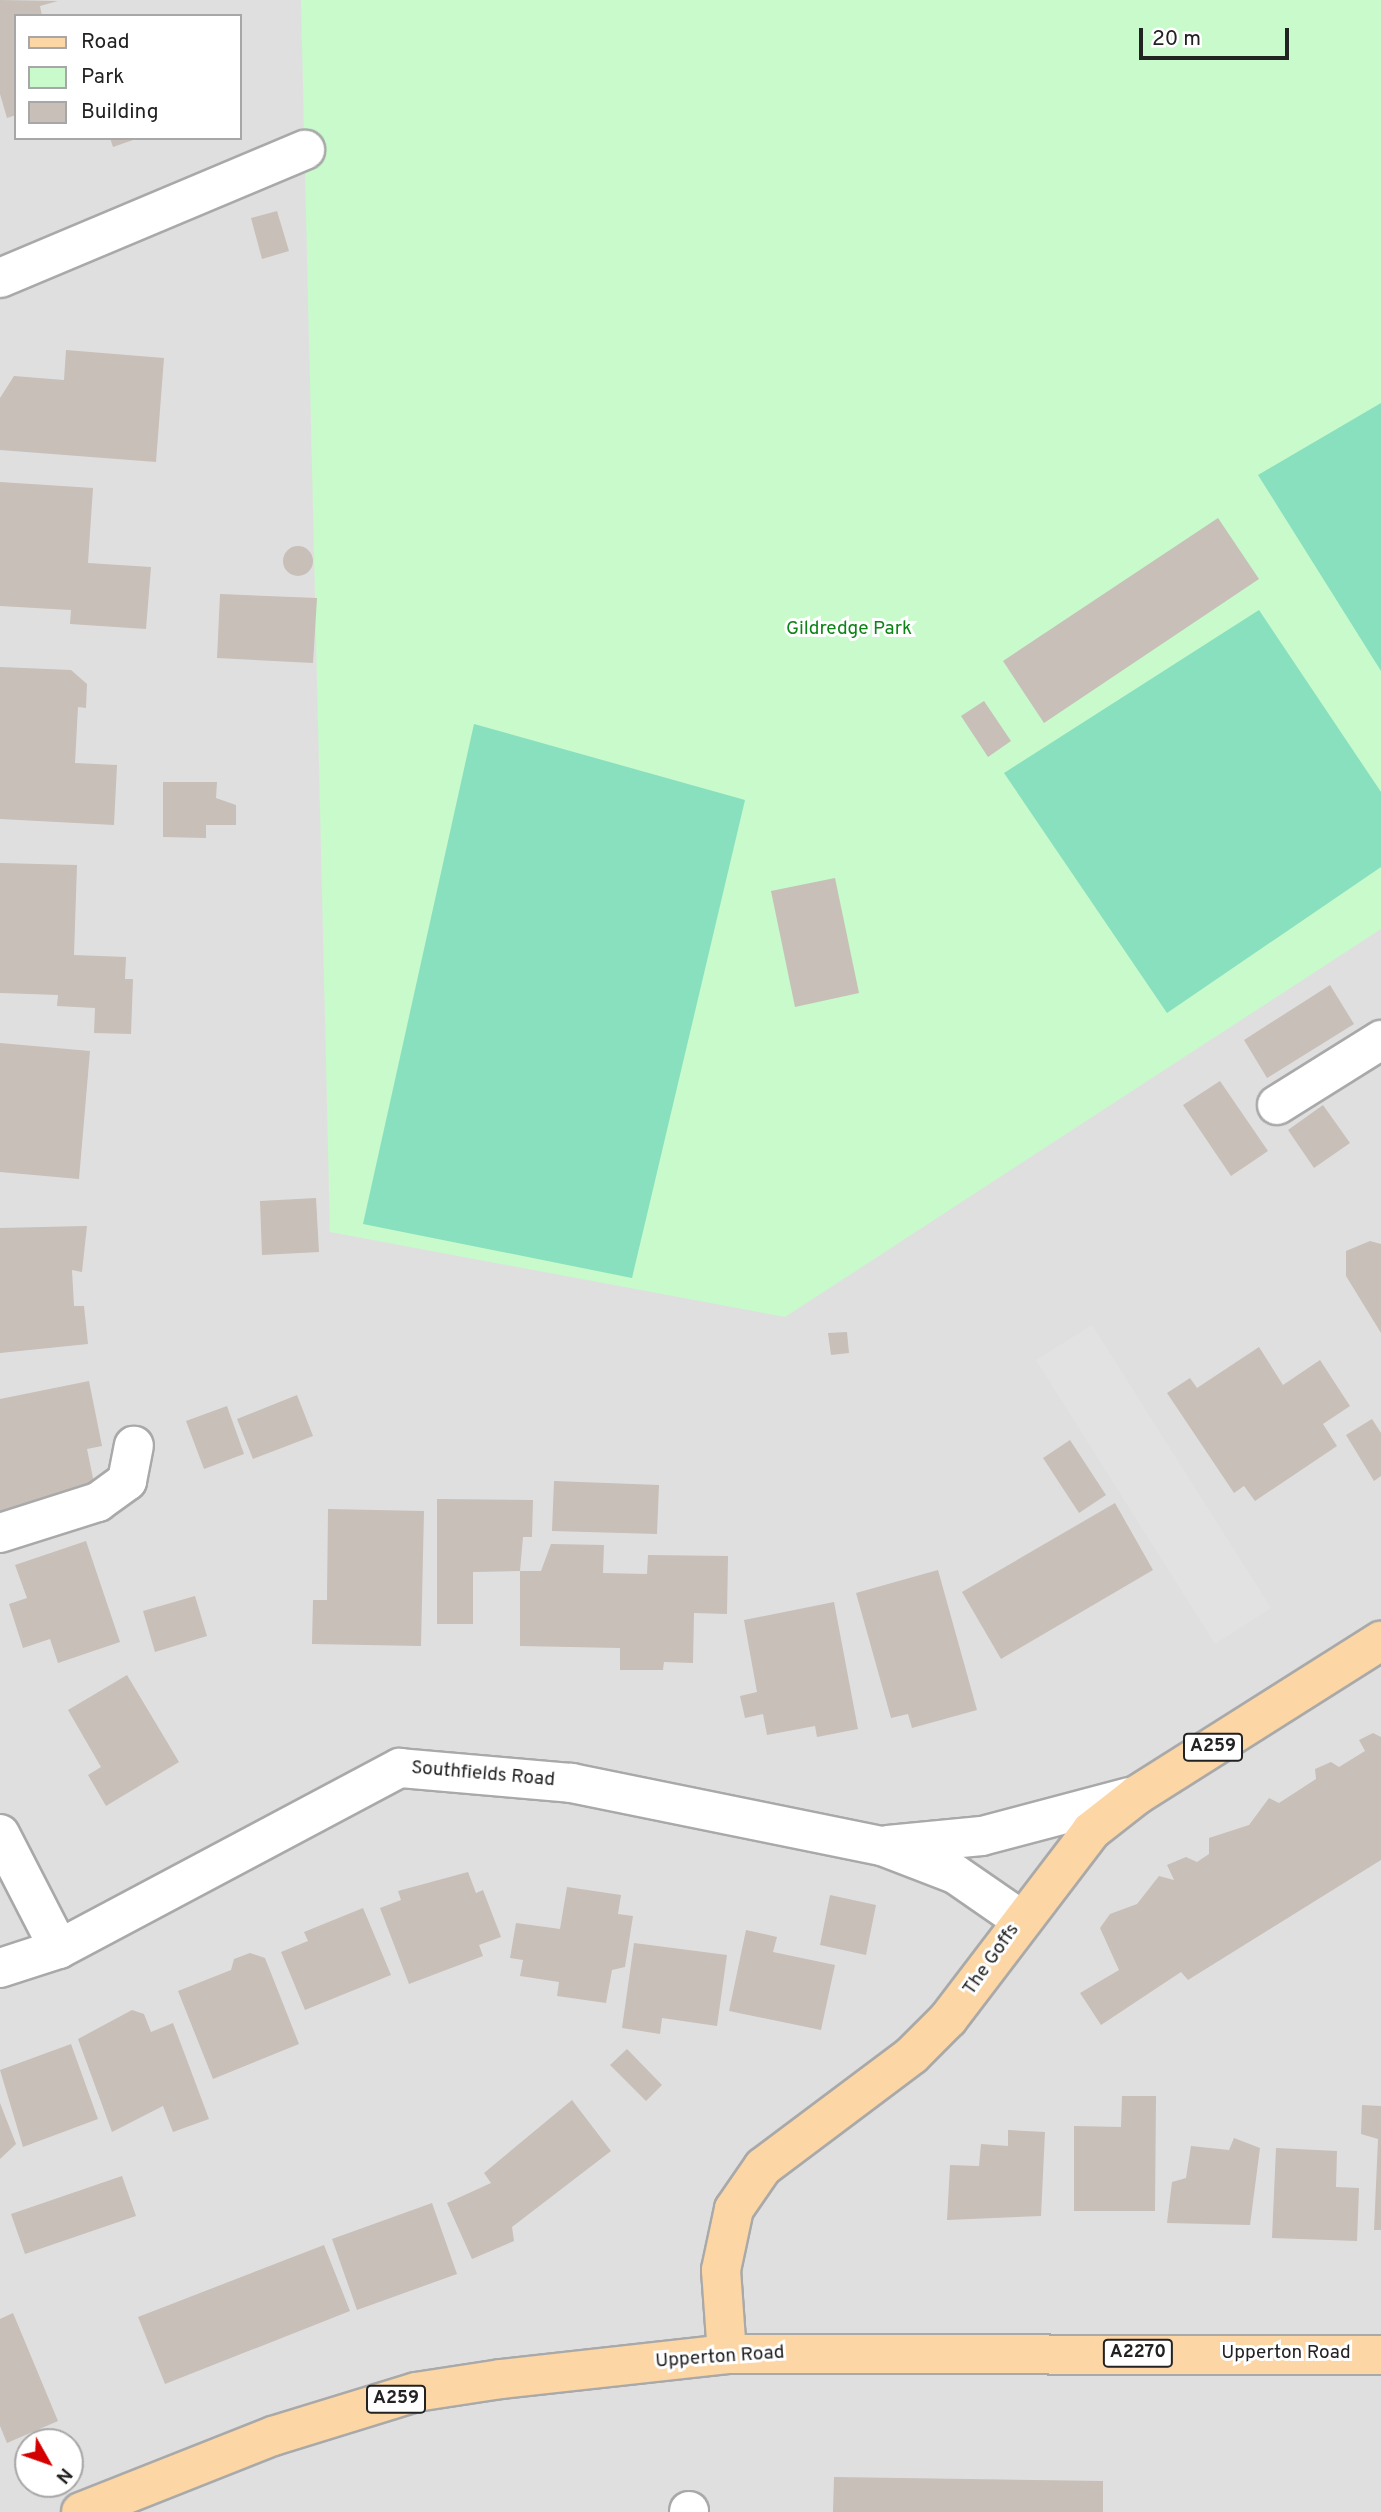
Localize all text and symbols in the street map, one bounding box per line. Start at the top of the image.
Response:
legend [14,14,242,140]
scale bar [1143,14,1294,58]
text: 20 m [1152,26,1201,53]
text: Road [81,29,130,56]
text: Park [81,64,124,91]
text: Building [81,99,159,126]
park label: Gildredge Park [786,619,912,641]
road number: A259 [1182,1732,1244,1762]
street label: Southfields Road [410,1757,556,1793]
street label: The Goffs [959,1920,1025,2000]
road number: A2270 [1101,2339,1175,2368]
street label: Upperton Road [655,2342,785,2374]
street label: Upperton Road [1221,2343,1351,2365]
road number: A259 [364,2384,428,2414]
north arrow [14,2428,84,2498]
text: N [50,2462,77,2488]

